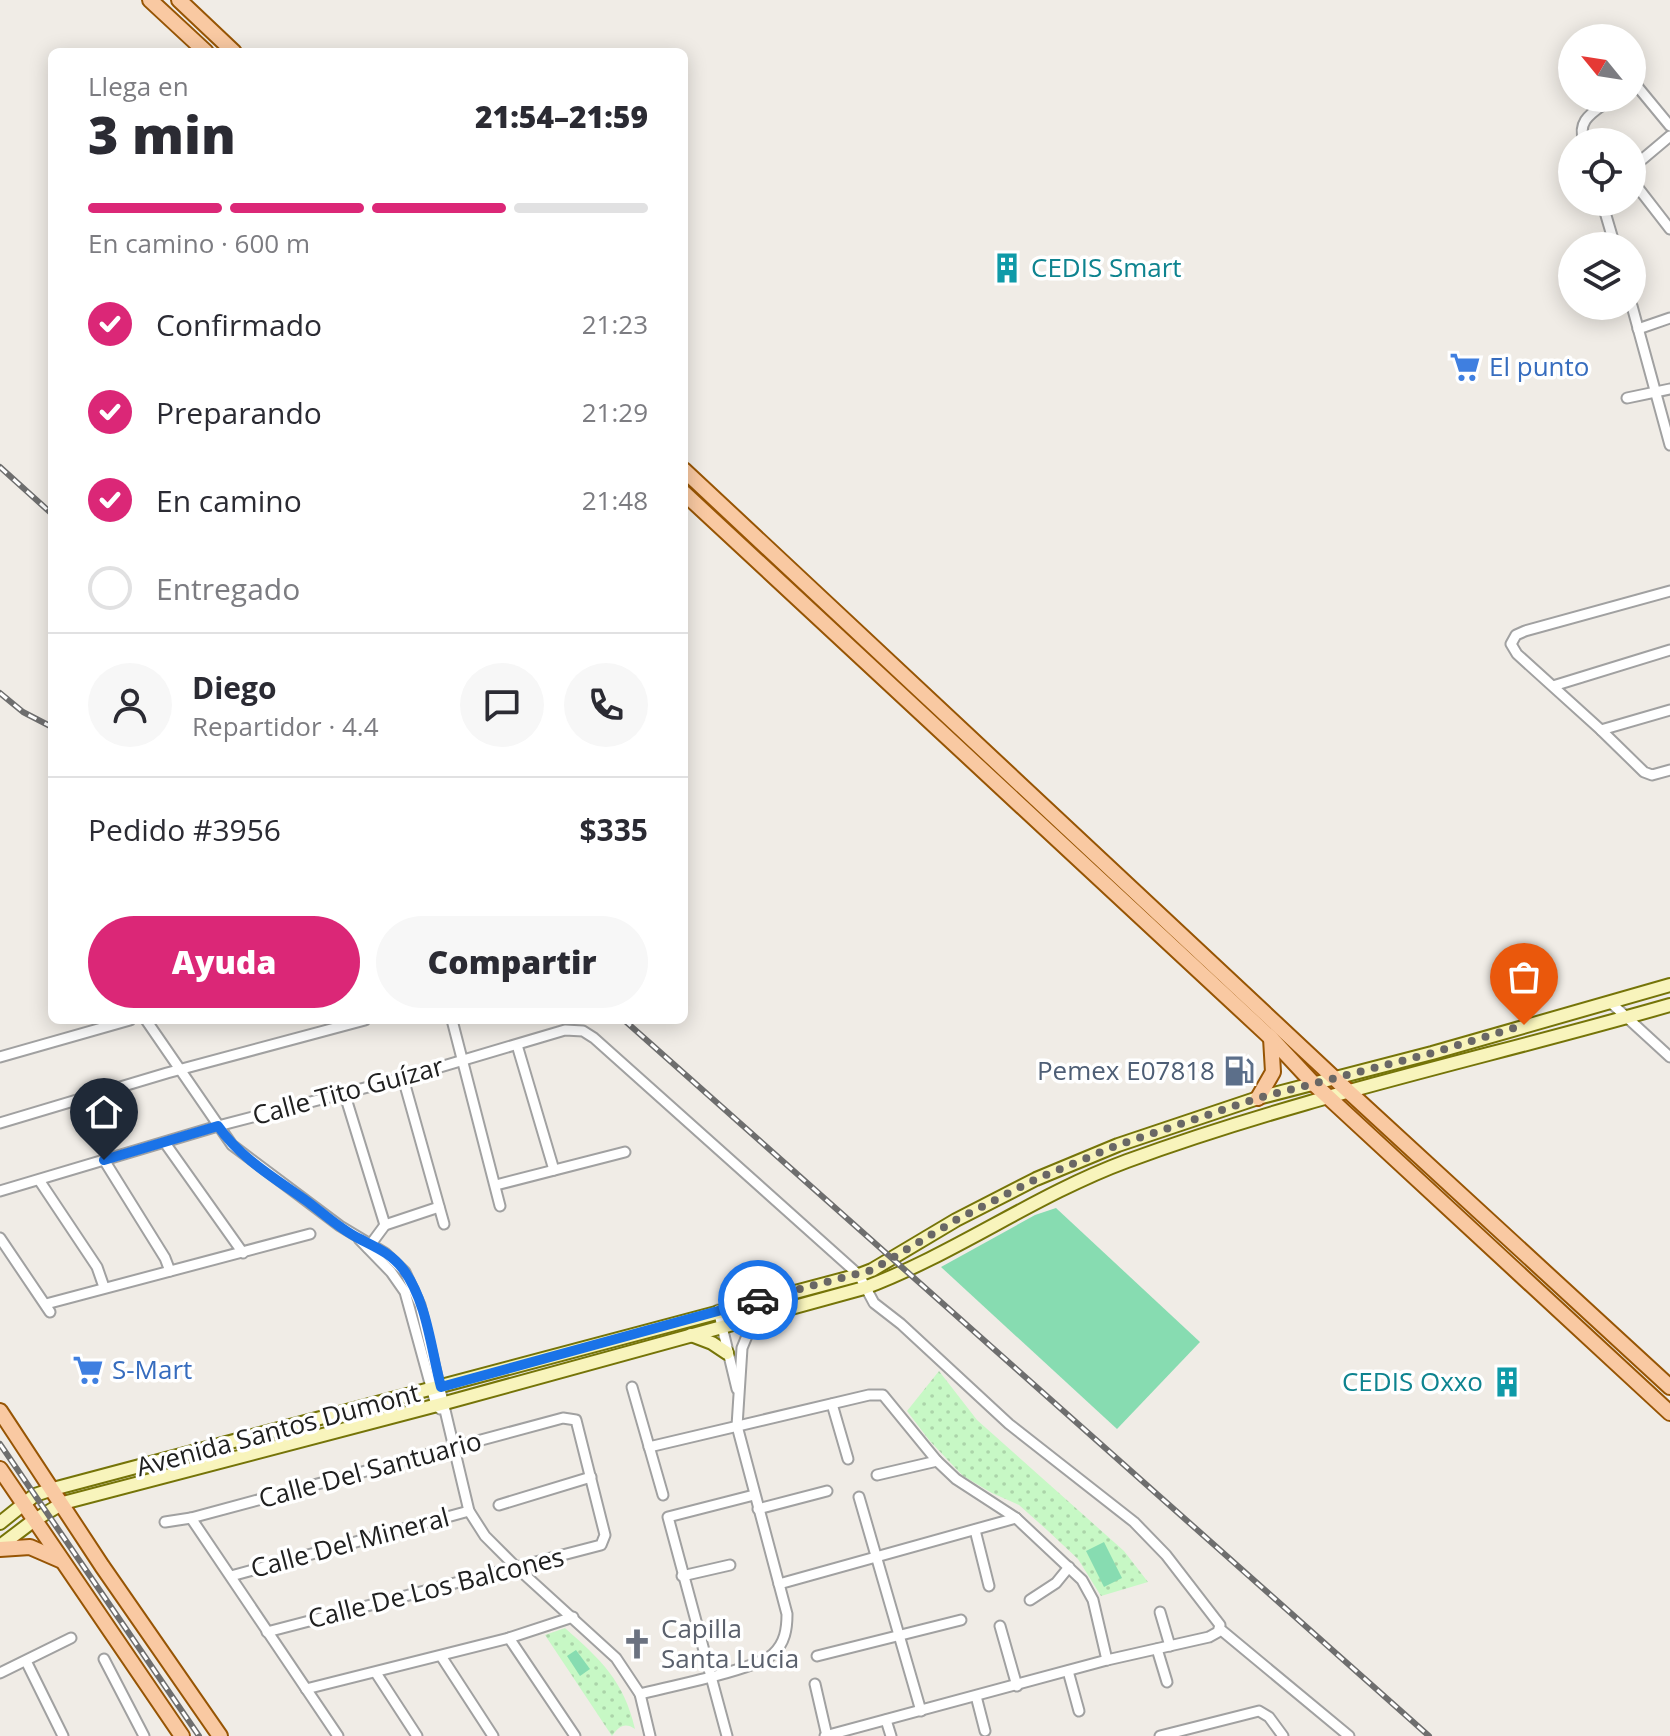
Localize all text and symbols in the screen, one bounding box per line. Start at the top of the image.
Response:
north arrow [1558,24,1646,112]
map controls [1558,24,1646,320]
text: Llega en [88,68,189,104]
text: 21:54–21:59 [475,96,648,137]
text: 3 min [88,98,236,169]
button: locate [1558,128,1646,216]
text: En camino · 600 m [88,225,310,261]
button: layers [1558,232,1646,320]
place label: CEDIS Smart [1031,249,1182,285]
building icon: CEDIS Smart [990,251,1024,285]
icon: check [88,302,132,346]
text: Confirmado [156,304,322,345]
text: 21:23 [582,306,648,342]
place label: El punto [1489,348,1589,384]
supermarket icon: El punto [1448,350,1482,384]
icon: check [88,390,132,434]
text: Preparando [156,392,322,433]
text: 21:29 [582,394,648,430]
icon: check [88,478,132,522]
text: En camino [156,480,302,521]
text: 21:48 [582,482,648,518]
text: Entregado [156,568,300,609]
button: person [88,663,172,747]
button: chat [460,663,544,747]
button: phone [564,663,648,747]
text: Diego [192,667,277,708]
text: Repartidor · 4.4 [192,708,379,744]
text: Pedido #3956 [88,809,281,850]
text: $335 [579,809,648,850]
button: Ayuda [88,916,360,1008]
button: Compartir [376,916,648,1008]
pin [1490,943,1558,1025]
icon: bag [1502,955,1546,999]
street label: Calle Tito Guízar [248,1047,448,1133]
place label: Pemex E07818 [1037,1052,1215,1088]
fuel station icon: Pemex E07818 [1222,1054,1256,1088]
pin [70,1078,138,1160]
icon: home [82,1090,126,1134]
courier [718,1260,798,1340]
icon: car [736,1278,780,1322]
place label: S-Mart [112,1351,192,1387]
supermarket icon: S-Mart [71,1353,105,1387]
place label: CEDIS Oxxo [1342,1363,1483,1399]
building icon: CEDIS Oxxo [1490,1365,1524,1399]
street label: Avenida Santos Dumont [132,1374,423,1484]
street label: Calle Del Santuario [254,1422,485,1516]
street label: Calle Del Mineral [246,1498,453,1586]
street label: Calle De Los Balcones [304,1538,568,1636]
place label: Capilla Santa Lucia [661,1610,799,1676]
church icon: Capilla Santa Lucia [620,1627,654,1661]

